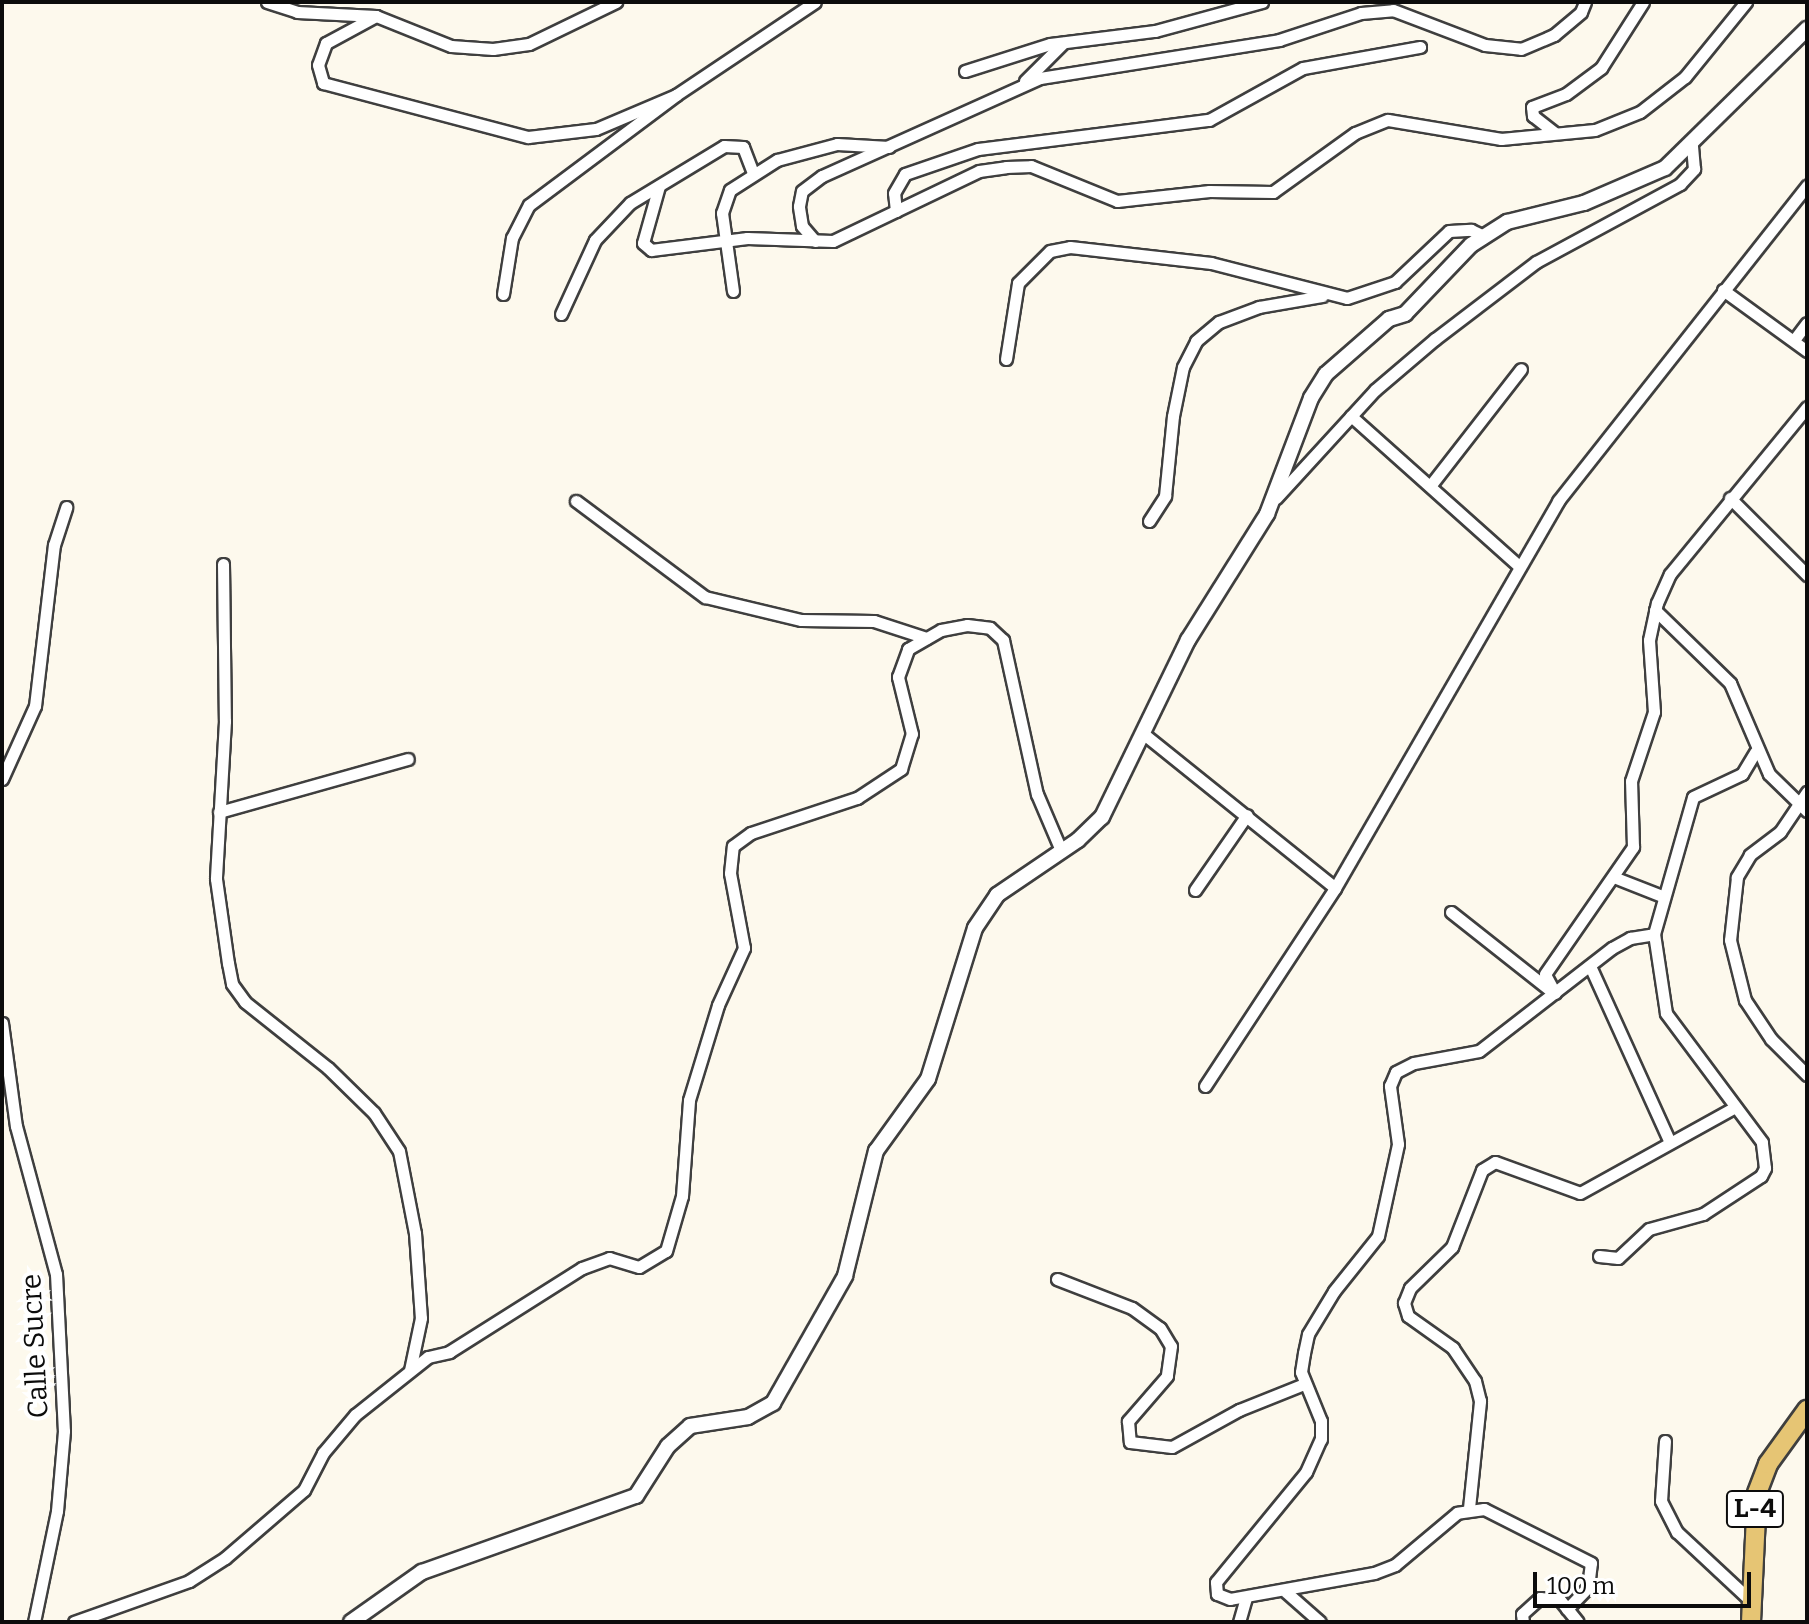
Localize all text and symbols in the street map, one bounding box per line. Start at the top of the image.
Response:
street label: Calle Sucre [14,1273,56,1419]
road number: L-4 [1725,1487,1785,1531]
scale bar [1537,1556,1755,1606]
text: 100 m [1547,1572,1615,1600]

